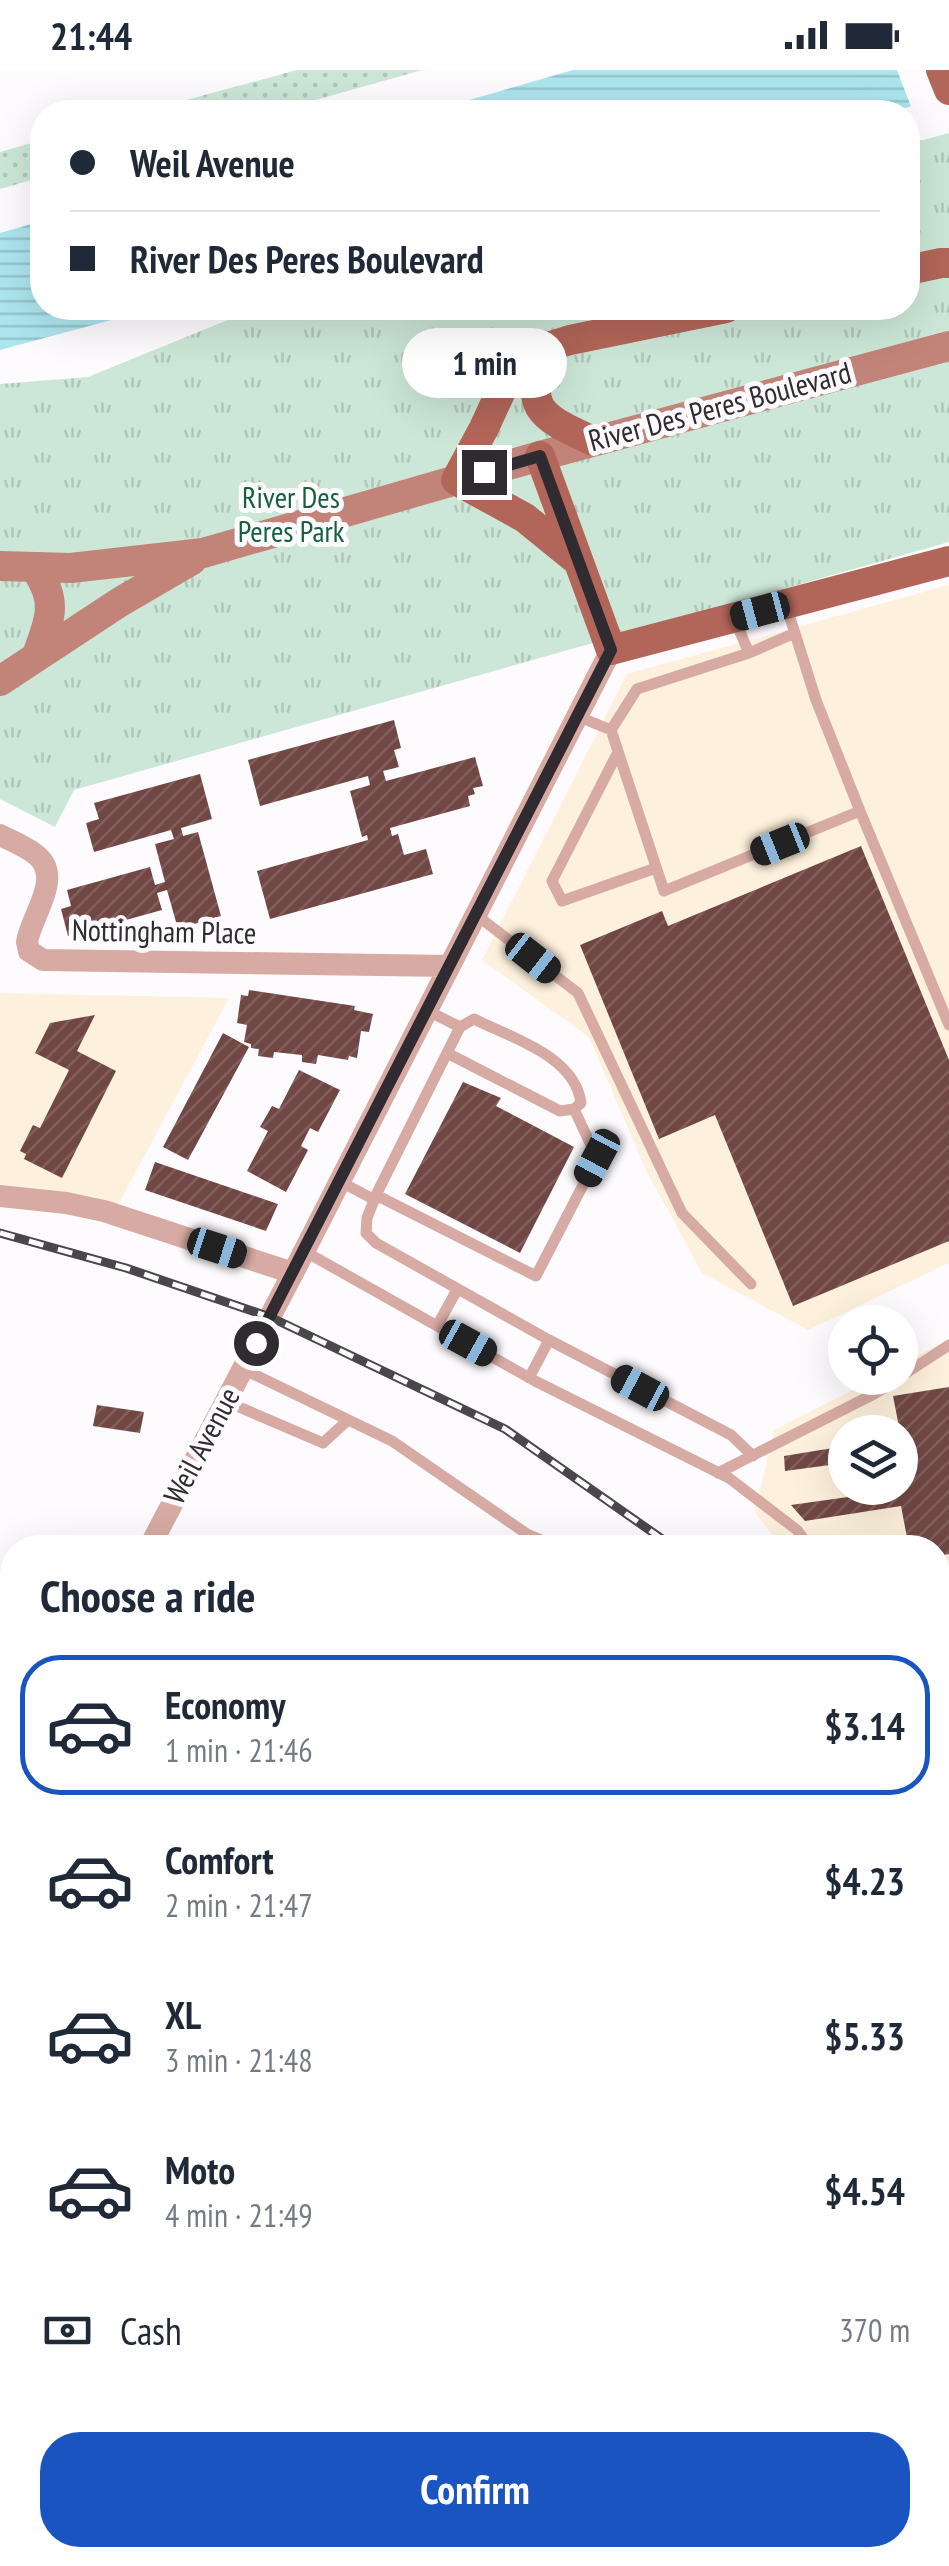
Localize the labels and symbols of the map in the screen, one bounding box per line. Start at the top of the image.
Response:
callout: 1 min [402,327,566,397]
street label: River Des Peres Boulevard [584,352,855,459]
route end [462,450,507,495]
park label: River Des Peres Park [238,477,345,550]
car [727,589,793,633]
car [747,819,813,869]
street label: Nottingham Place [71,909,257,952]
car [500,928,566,988]
car [570,1124,624,1192]
car [184,1224,250,1272]
car [434,1315,502,1371]
route start [234,1321,279,1366]
car [606,1361,674,1415]
street label: Weil Avenue [154,1380,248,1510]

